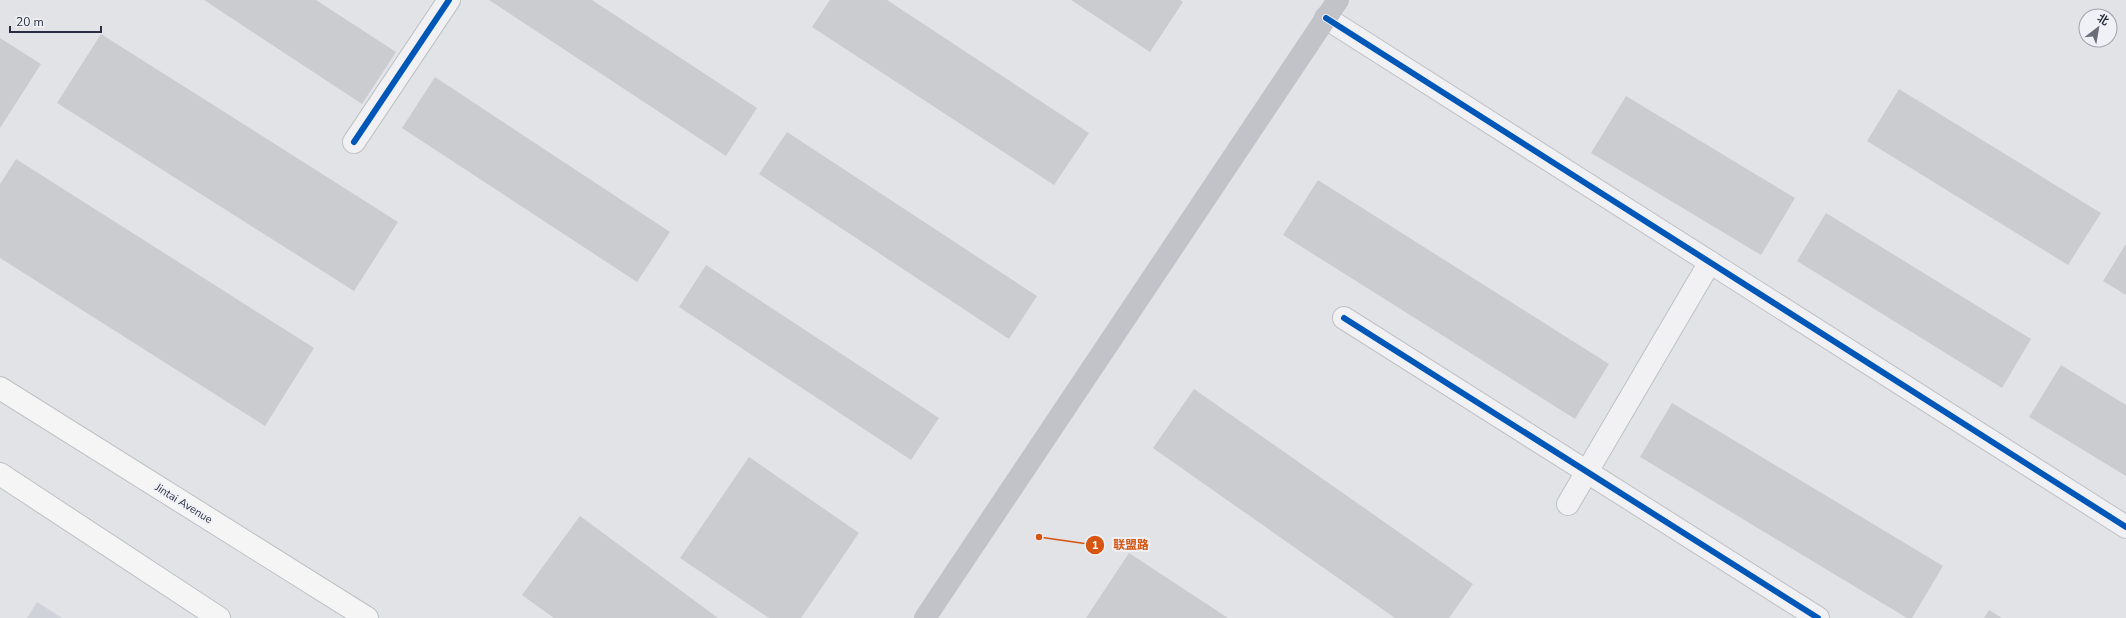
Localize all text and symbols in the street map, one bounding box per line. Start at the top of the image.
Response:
scale bar [10,8,101,34]
north arrow [2078,8,2118,48]
text: 北 [2094,11,2111,29]
text: 20 m [16,14,44,30]
street label: Jintai Avenue [151,479,215,527]
callout: 联盟路 [1085,533,1157,557]
text: 1 [1091,537,1099,553]
text: 联盟路 [1113,537,1149,553]

